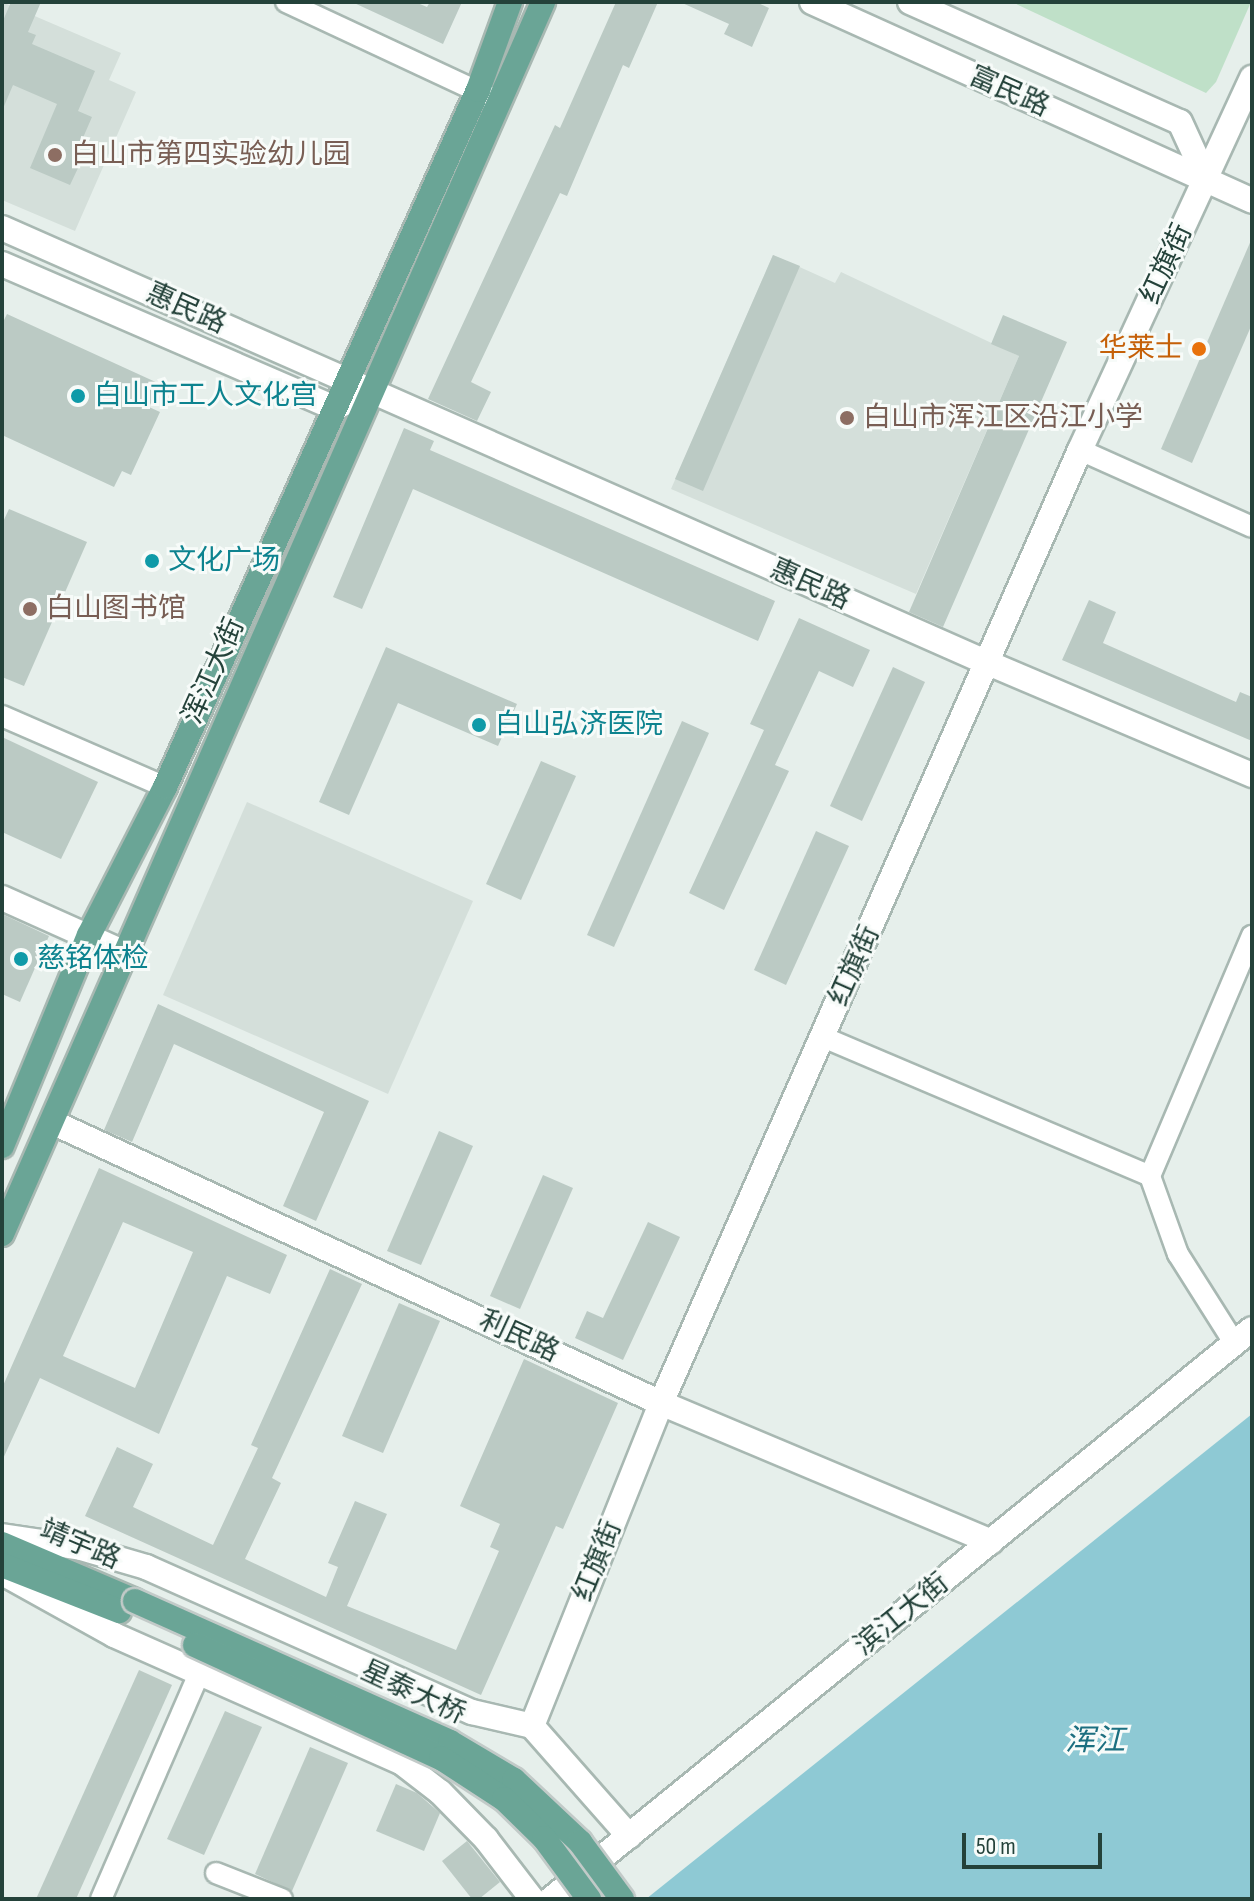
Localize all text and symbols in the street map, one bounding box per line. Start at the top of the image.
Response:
street label: 富民路 [964,60,1054,124]
place label: 白山市第四实验幼儿园 [71,138,351,172]
marker: 白山市第四实验幼儿园 [46,146,64,164]
street label: 红旗街 [1134,219,1200,309]
street label: 惠民路 [141,277,231,341]
place label: 华莱士 [1099,332,1183,366]
marker: 华莱士 [1190,340,1208,358]
place label: 白山市工人文化宫 [94,379,318,413]
marker: 白山市工人文化宫 [69,387,87,405]
place label: 白山市浑江区沿江小学 [863,401,1143,435]
marker: 白山市浑江区沿江小学 [838,409,856,427]
place label: 文化广场 [168,544,280,578]
marker: 文化广场 [143,552,161,570]
street label: 惠民路 [765,553,855,617]
place label: 白山图书馆 [46,592,186,626]
marker: 白山图书馆 [21,600,39,618]
street label: 浑江大街 [176,613,252,729]
place label: 白山弘济医院 [495,708,663,742]
marker: 白山弘济医院 [470,716,488,734]
street label: 红旗街 [823,921,887,1011]
place label: 慈铭体检 [37,942,149,976]
marker: 慈铭体检 [12,950,30,968]
street label: 利民路 [474,1304,564,1370]
street label: 靖宇路 [35,1513,125,1577]
street label: 红旗街 [567,1516,629,1606]
street label: 滨江大街 [848,1567,956,1663]
street label: 星泰大桥 [355,1654,471,1732]
water label: 浑江 [1065,1723,1125,1759]
scale bar [966,1817,1106,1867]
text: 50 m [976,1832,1016,1861]

